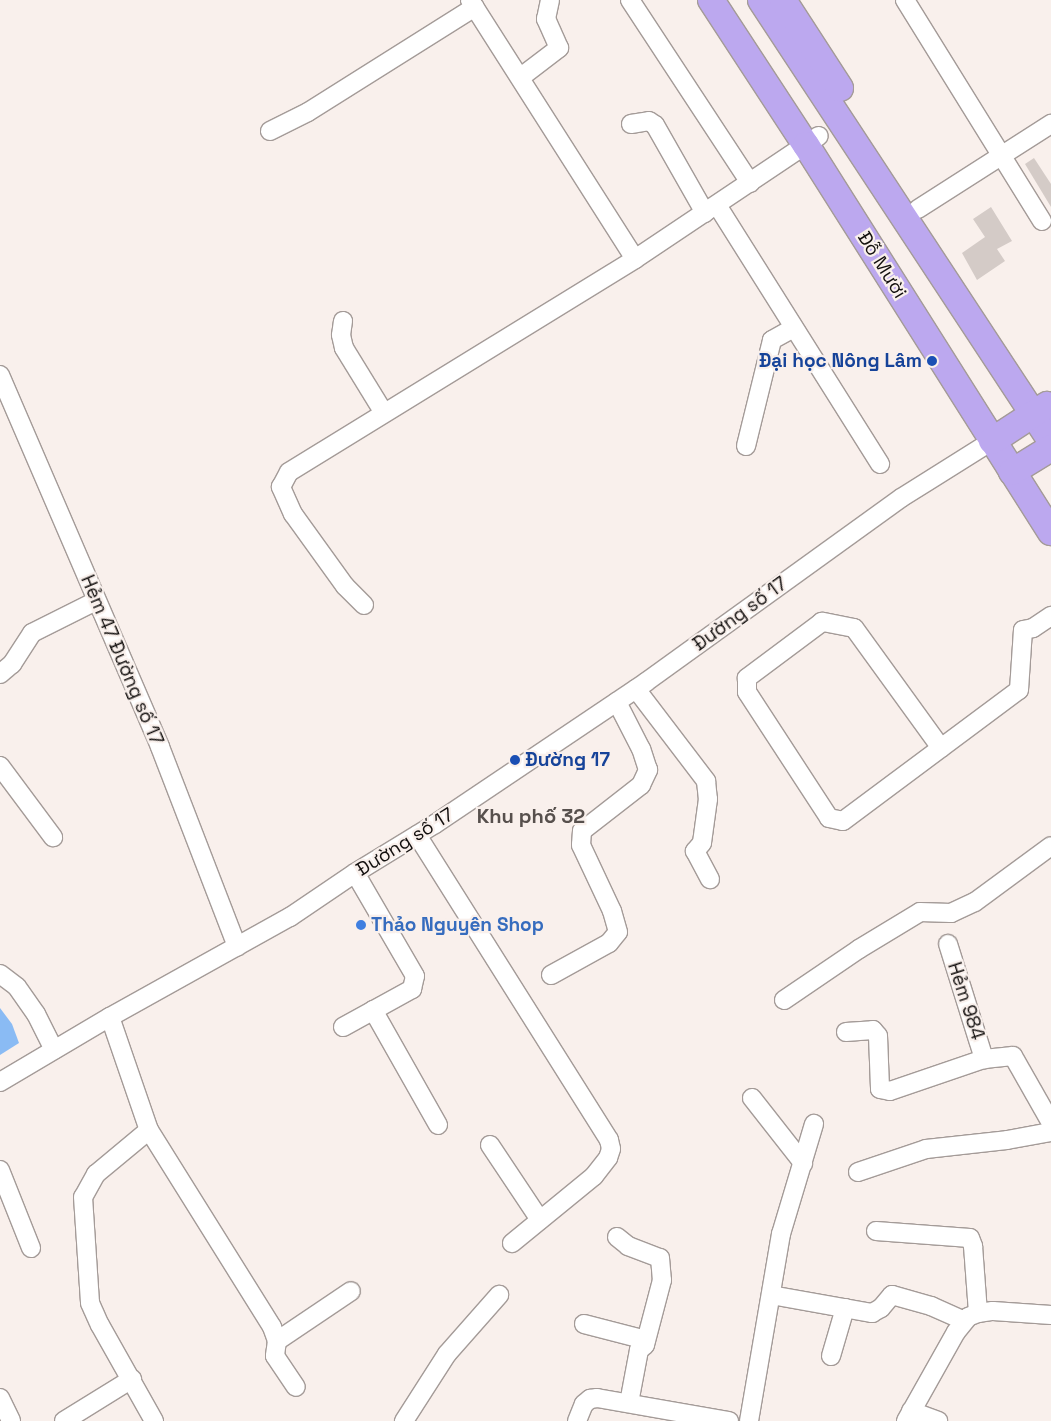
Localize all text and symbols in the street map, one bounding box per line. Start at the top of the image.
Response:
street label: Đỗ Mười [853,227,911,303]
place label: Đại học Nông Lâm [759,350,922,372]
marker: Đại học Nông Lâm [926,355,938,367]
street label: Hẻm 47 Đường số 17 [76,572,168,748]
street label: Đường số 17 [689,572,791,656]
place label: Đường 17 [525,749,610,771]
marker: Đường 17 [509,754,521,766]
street label: Đường số 17 [352,803,458,881]
district label: Khu phố 32 [477,804,585,828]
place label: Thảo Nguyên Shop [371,914,544,936]
marker: Thảo Nguyên Shop [355,919,367,931]
street label: Hẻm 984 [943,959,989,1043]

